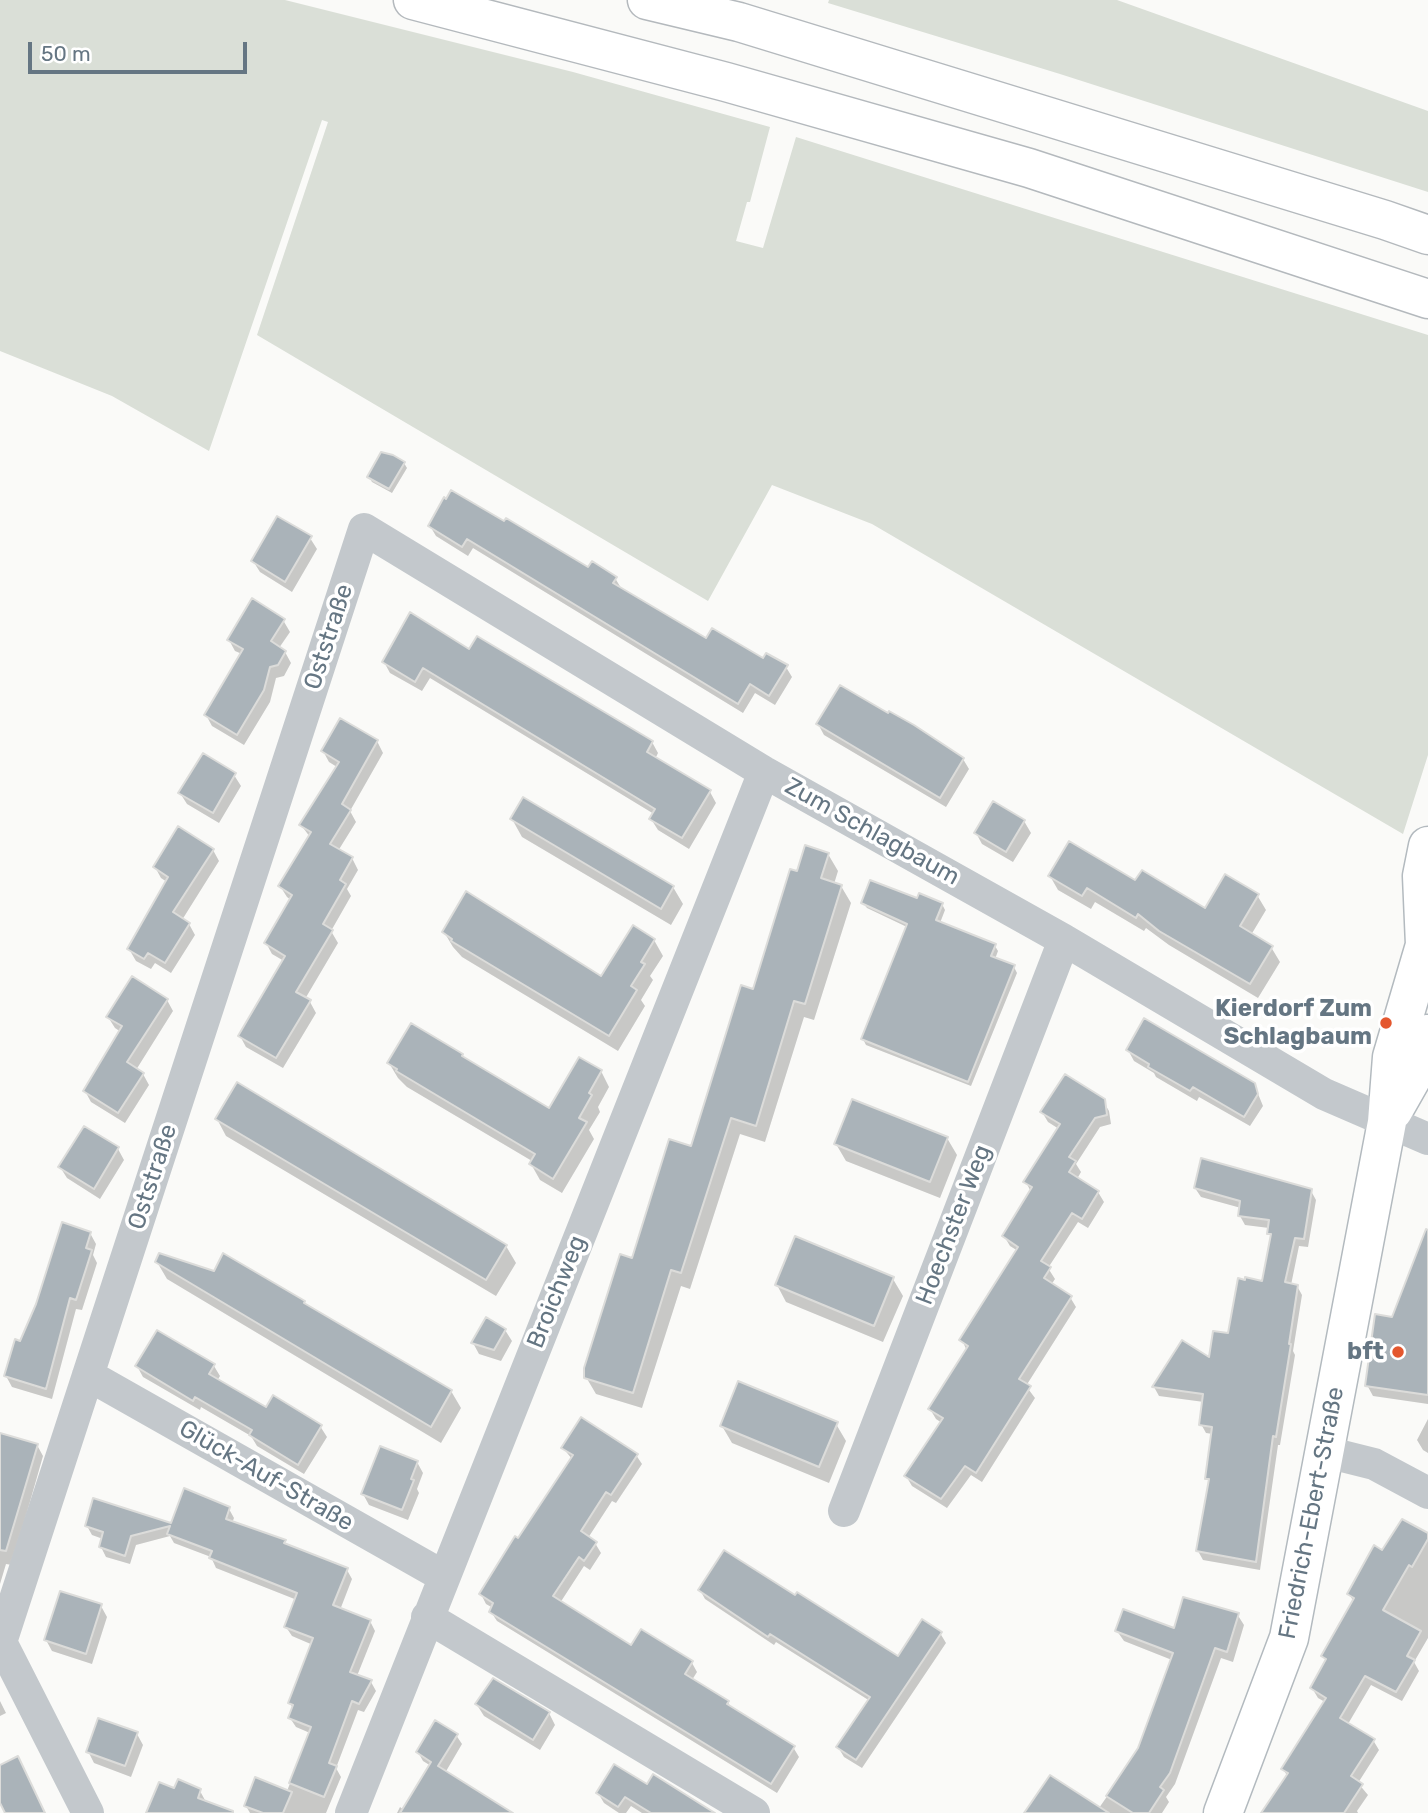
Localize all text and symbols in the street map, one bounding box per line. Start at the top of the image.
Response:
scale bar [32,28,250,72]
text: 50 m [41,41,91,66]
street label: Oststraße [298,581,360,693]
street label: Zum Schlagbaum [780,772,964,892]
place label: Kierdorf Zum Schlagbaum [1215,995,1372,1051]
marker: Kierdorf Zum Schlagbaum [1378,1015,1394,1031]
street label: Oststraße [122,1121,184,1233]
street label: Hoechster Weg [910,1141,998,1309]
street label: Broichweg [521,1231,593,1353]
place label: bft [1347,1338,1384,1366]
marker: bft [1390,1344,1406,1360]
street label: Friedrich-Ebert-Straße [1273,1384,1351,1642]
street label: Glück-Auf-Straße [174,1414,358,1538]

